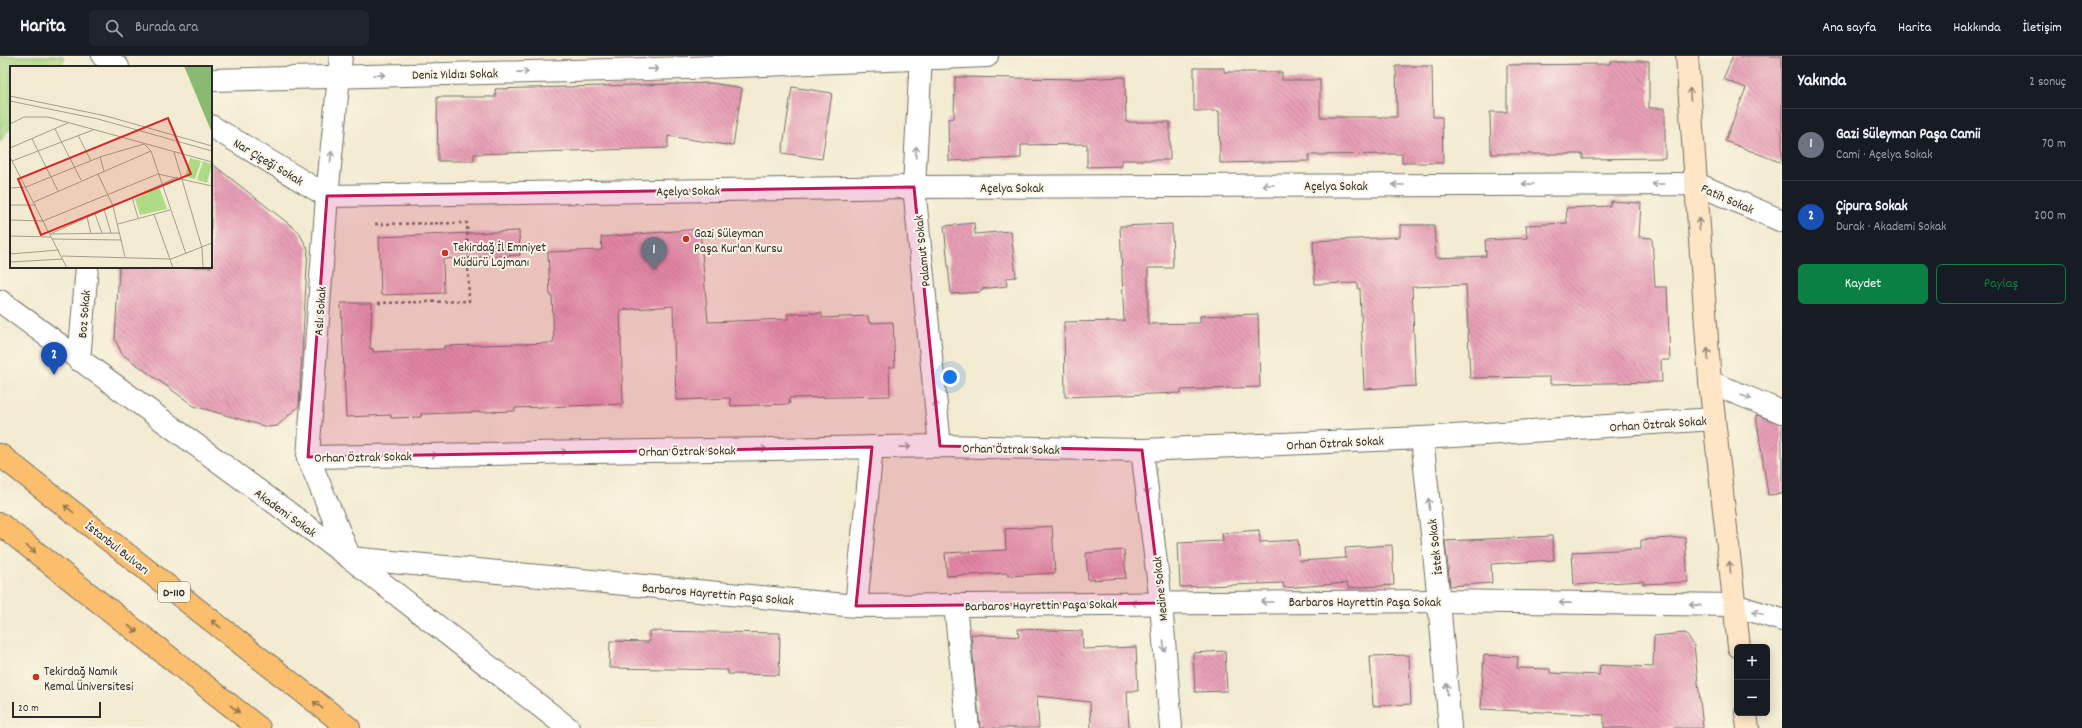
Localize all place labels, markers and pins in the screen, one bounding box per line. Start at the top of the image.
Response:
place label: Gazi Süleyman Paşa Kur'an Kursu [694,225,782,259]
marker: Gazi Süleyman Paşa Kur'an Kursu [681,234,691,244]
pin: 1 [641,237,667,270]
place label: Tekirdağ İl Emniyet Müdürü Lojmanı [453,239,546,273]
marker: Tekirdağ İl Emniyet Müdürü Lojmanı [440,248,450,258]
pin: 2 [41,342,67,375]
place label: Tekirdağ Namık Kemal Üniversitesi [44,663,134,697]
marker: Tekirdağ Namık Kemal Üniversitesi [31,672,41,682]

